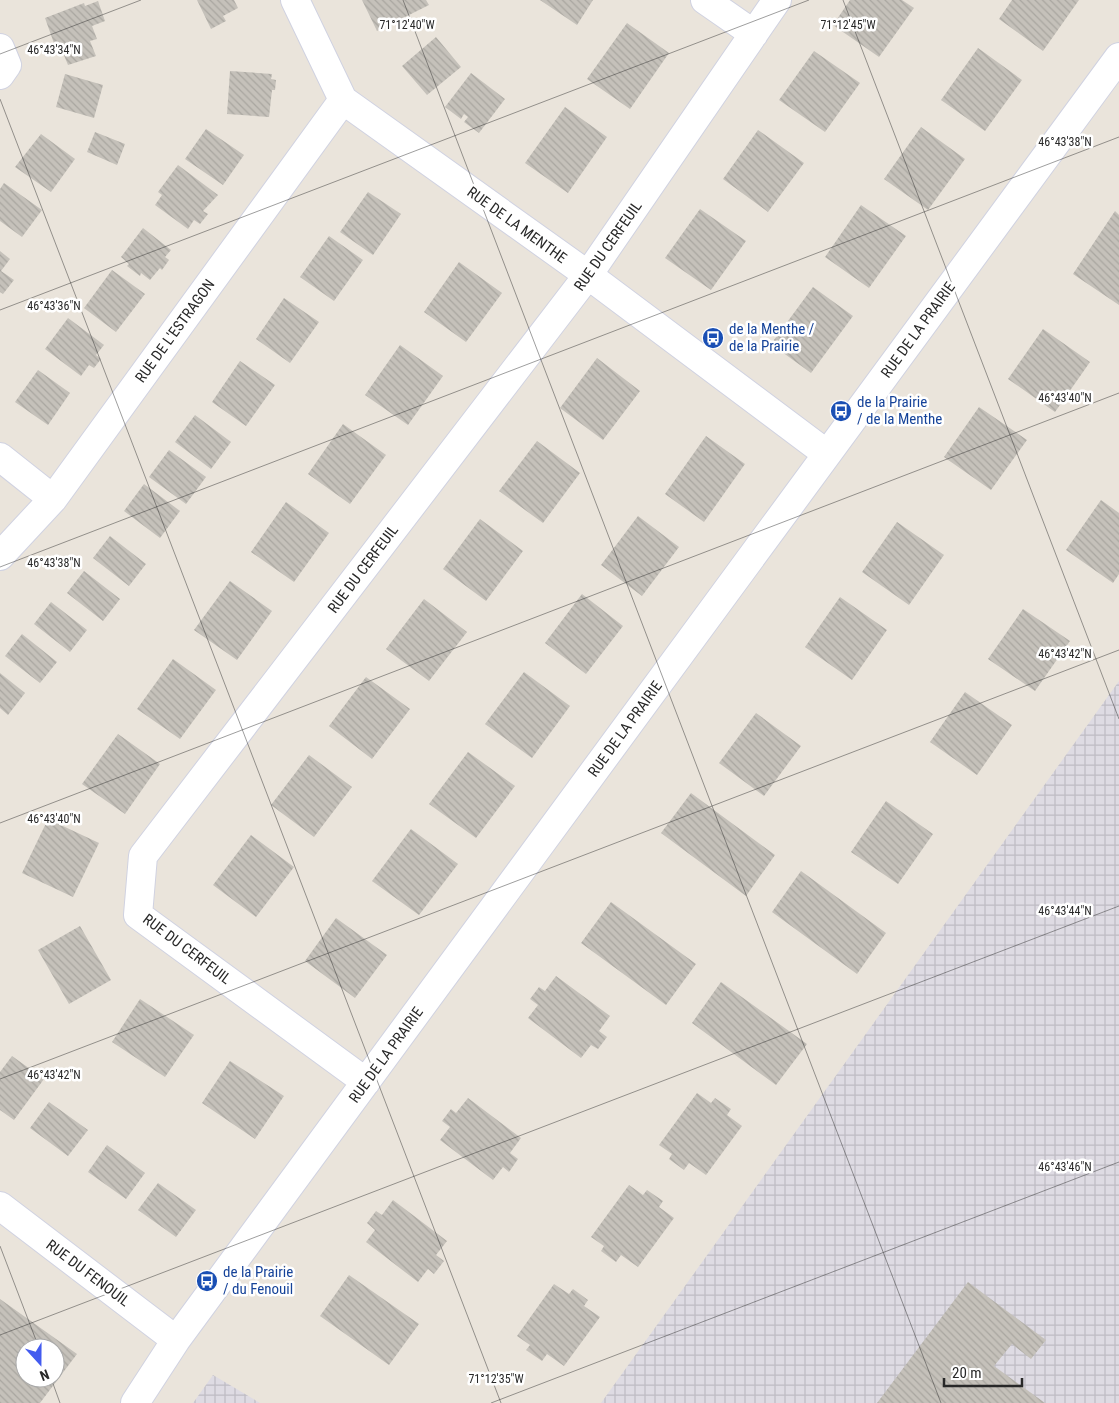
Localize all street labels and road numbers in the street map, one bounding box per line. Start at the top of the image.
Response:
street label: RUE DE LA MENTHE [464,183,570,267]
street label: RUE DU CERFEUIL [570,198,646,294]
street label: RUE DE L'ESTRAGON [131,276,219,386]
street label: RUE DE LA PRAIRIE [877,279,959,381]
street label: RUE DU CERFEUIL [324,521,402,617]
street label: RUE DE LA PRAIRIE [584,678,666,780]
street label: RUE DU CERFEUIL [139,910,235,988]
street label: RUE DE LA PRAIRIE [345,1004,427,1106]
street label: RUE DU FENOUIL [43,1236,133,1310]

